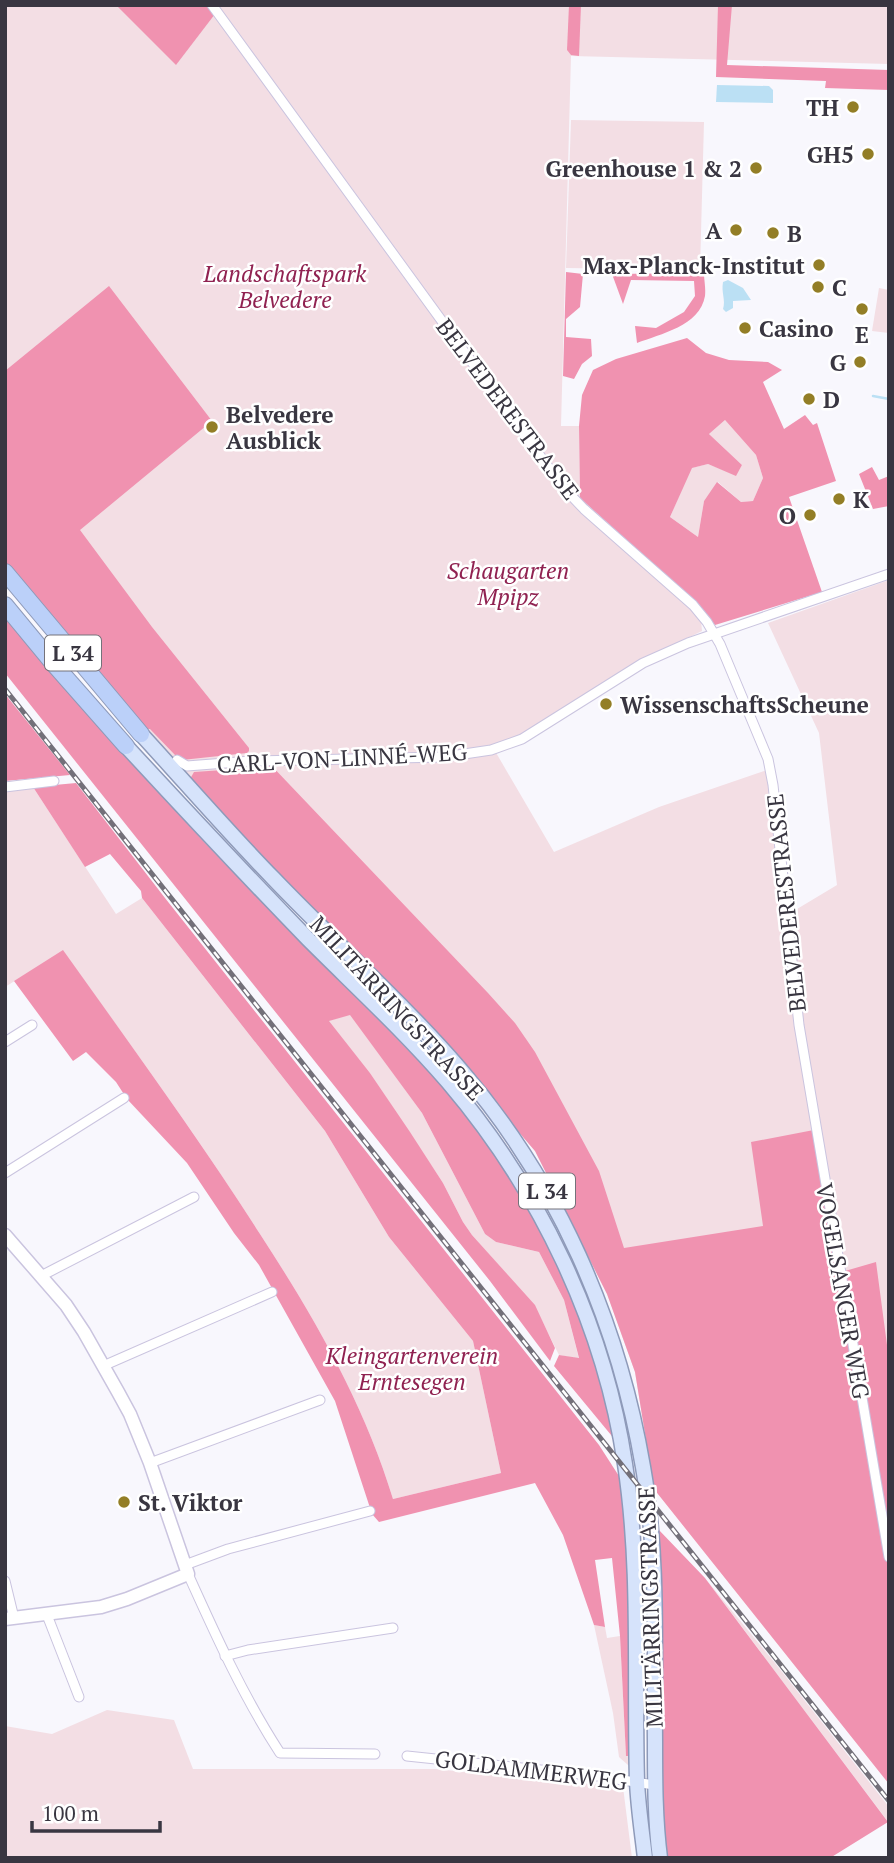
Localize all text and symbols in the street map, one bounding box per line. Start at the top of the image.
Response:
place label: TH [806,92,839,123]
marker: TH [845,99,861,115]
place label: GH5 [807,139,854,170]
marker: GH5 [860,146,876,162]
place label: Greenhouse 1 & 2 [546,153,742,184]
marker: Greenhouse 1 & 2 [748,160,764,176]
place label: A [705,215,722,246]
place label: B [787,218,802,249]
marker: A [728,222,744,238]
marker: B [765,225,781,241]
place label: Max-Planck-Institut [583,250,805,281]
marker: Max-Planck-Institut [811,257,827,273]
park label: Landschaftspark Belvedere [203,258,367,315]
place label: C [832,272,847,303]
marker: C [810,279,826,295]
marker: E [854,301,870,317]
street label: BELVEDERESTRASSE [430,312,586,506]
place label: Casino [759,313,833,344]
place label: E [855,319,869,350]
marker: Casino [737,320,753,336]
place label: G [830,347,847,378]
marker: G [852,354,868,370]
place label: D [823,384,840,415]
marker: D [801,391,817,407]
place label: Belvedere Ausblick [226,399,334,456]
marker: Belvedere Ausblick [204,419,220,435]
place label: K [853,484,870,515]
marker: K [831,491,847,507]
place label: O [779,500,796,531]
marker: O [802,507,818,523]
park label: Schaugarten Mpipz [447,555,569,612]
road number: L 34 [45,636,101,670]
place label: WissenschaftsScheune [620,689,869,720]
marker: WissenschaftsScheune [598,696,614,712]
street label: CARL-VON-LINNÉ-WEG [216,736,468,780]
street label: BELVEDERESTRASSE [759,792,813,1014]
street label: MILITÄRRINGSTRASSE [303,909,491,1107]
road number: L 34 [519,1174,575,1208]
street label: VOGELSANGER WEG [809,1181,877,1402]
park label: Kleingartenverein Erntesegen [325,1340,498,1397]
street label: MILITÄRRINGSTRASSE [630,1486,670,1728]
place label: St. Viktor [138,1487,243,1518]
marker: St. Viktor [116,1494,132,1510]
street label: GOLDAMMERWEG [433,1743,629,1797]
scale bar [32,1790,159,1834]
text: 100 m [42,1799,99,1827]

